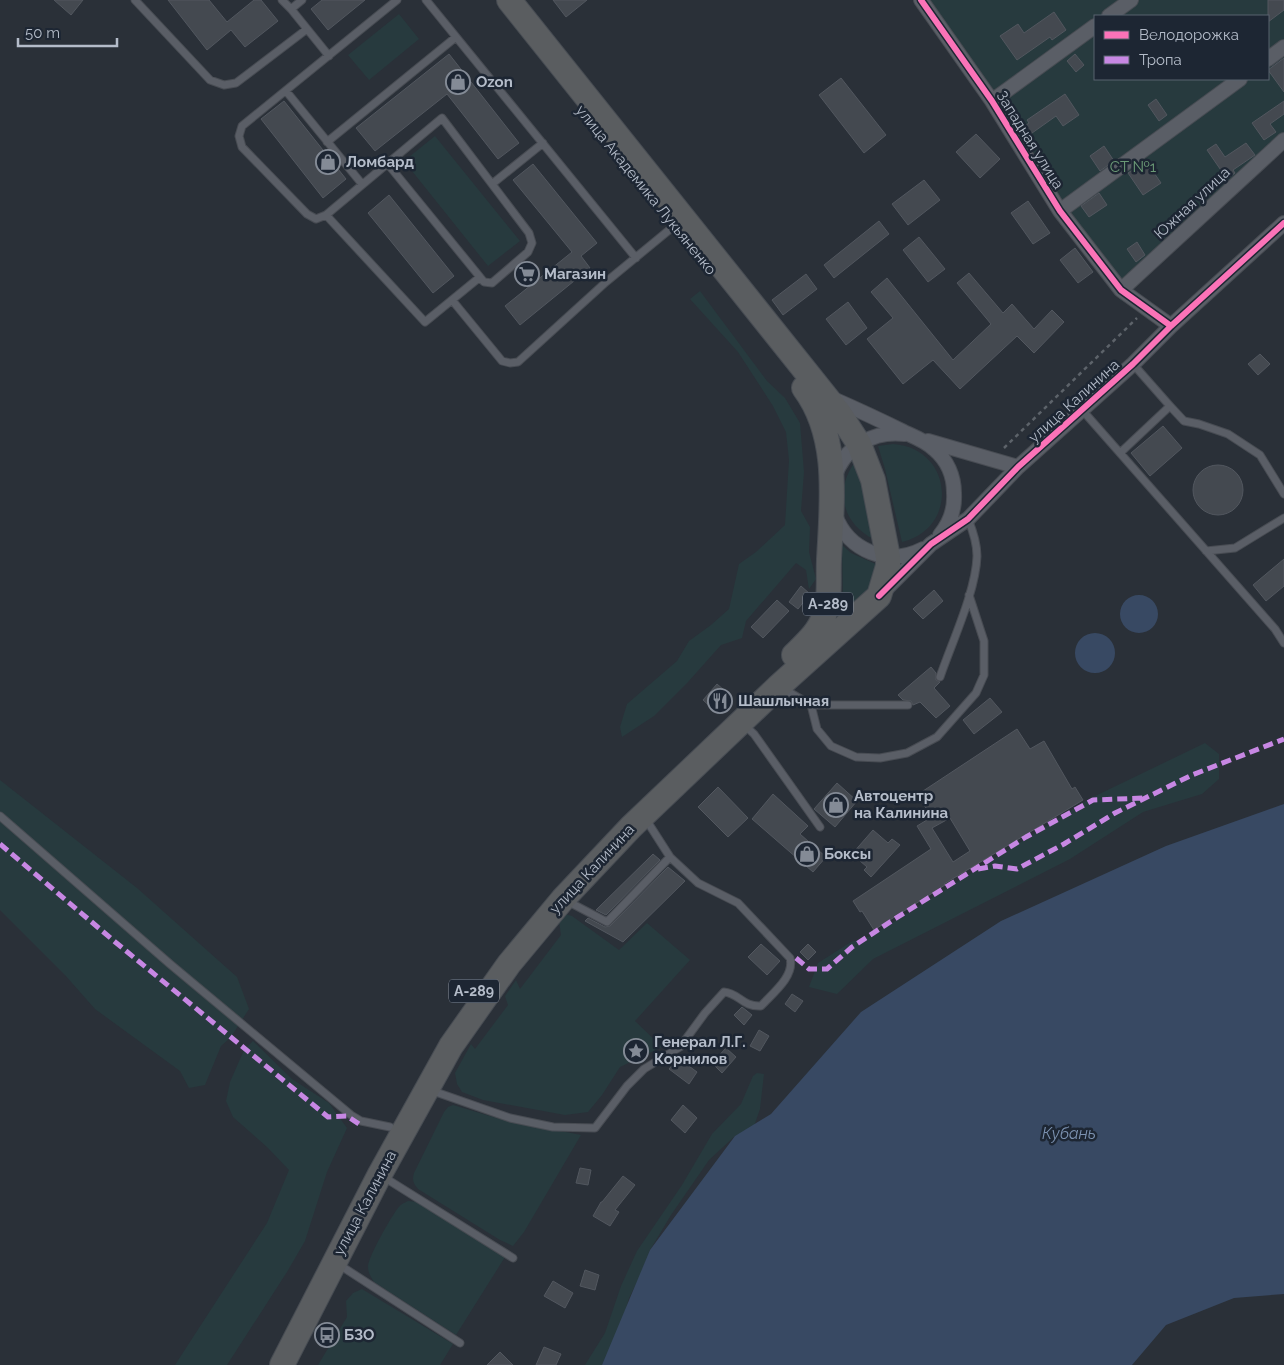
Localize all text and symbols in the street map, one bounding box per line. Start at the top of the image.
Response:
scale bar [18,15,116,47]
legend [1094,15,1269,80]
text: 50 m [25,24,60,42]
text: Велодорожка [1139,26,1239,44]
text: Тропа [1139,51,1182,69]
shop icon: Ozon [445,69,471,95]
place label: Ozon [476,73,513,91]
street label: Западная улица [993,88,1067,192]
street label: улица Академика Лукьяненко [572,102,720,279]
shop icon: Ломбард [315,149,341,175]
place label: Ломбард [346,153,415,171]
park label: СТ №1 [1110,158,1157,176]
street label: Южная улица [1150,163,1234,243]
supermarket icon: Магазин [514,261,540,287]
place label: Магазин [544,265,606,283]
street label: улица Калинина [1025,356,1123,446]
road number: А-289 [803,592,853,616]
restaurant icon: Шашлычная [707,688,733,714]
place label: Шашлычная [738,692,829,710]
place label: Автоцентр на Калинина [854,787,949,822]
shop icon: Автоцентр на Калинина [823,792,849,818]
street label: улица Калинина [546,820,638,918]
shop icon: Боксы [794,841,820,867]
place label: Боксы [824,845,871,863]
road number: А-289 [449,979,499,1002]
place label: Генерал Л.Г. Корнилов [654,1033,746,1068]
place icon: Генерал Л.Г. Корнилов [623,1038,649,1064]
water label: Кубань [1042,1124,1096,1143]
street label: улица Калинина [330,1148,400,1258]
bus stop icon: БЗО [314,1322,340,1348]
place label: БЗО [344,1326,374,1344]

